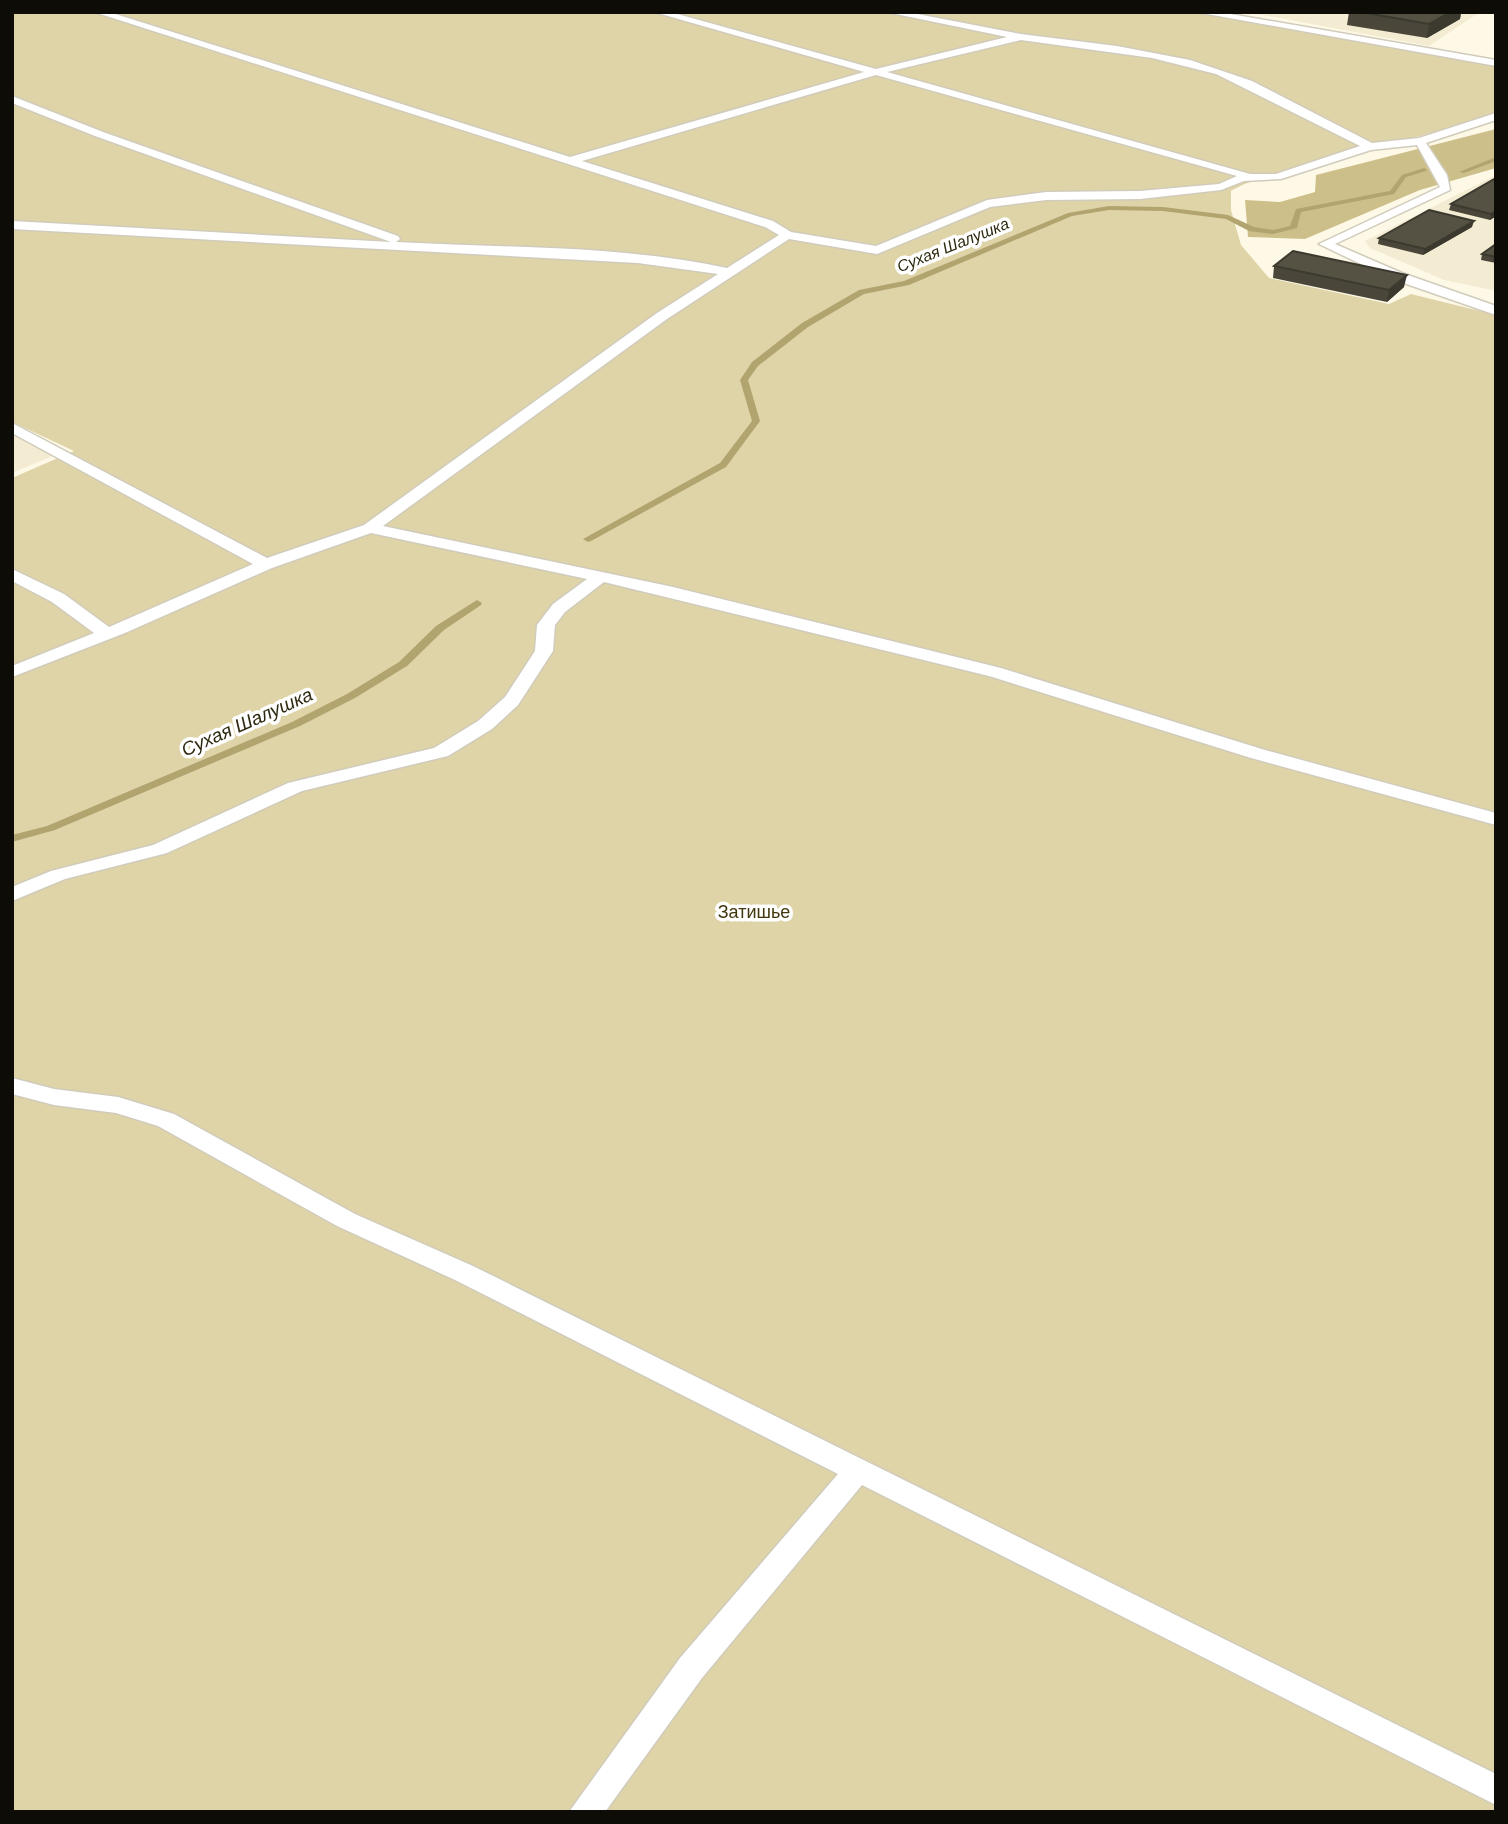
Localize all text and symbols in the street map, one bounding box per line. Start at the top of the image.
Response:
water label: Сухая Шалушка [895,215,1011,275]
water label: Сухая Шалушка [178,684,316,760]
park label: Затишье [718,902,790,922]

